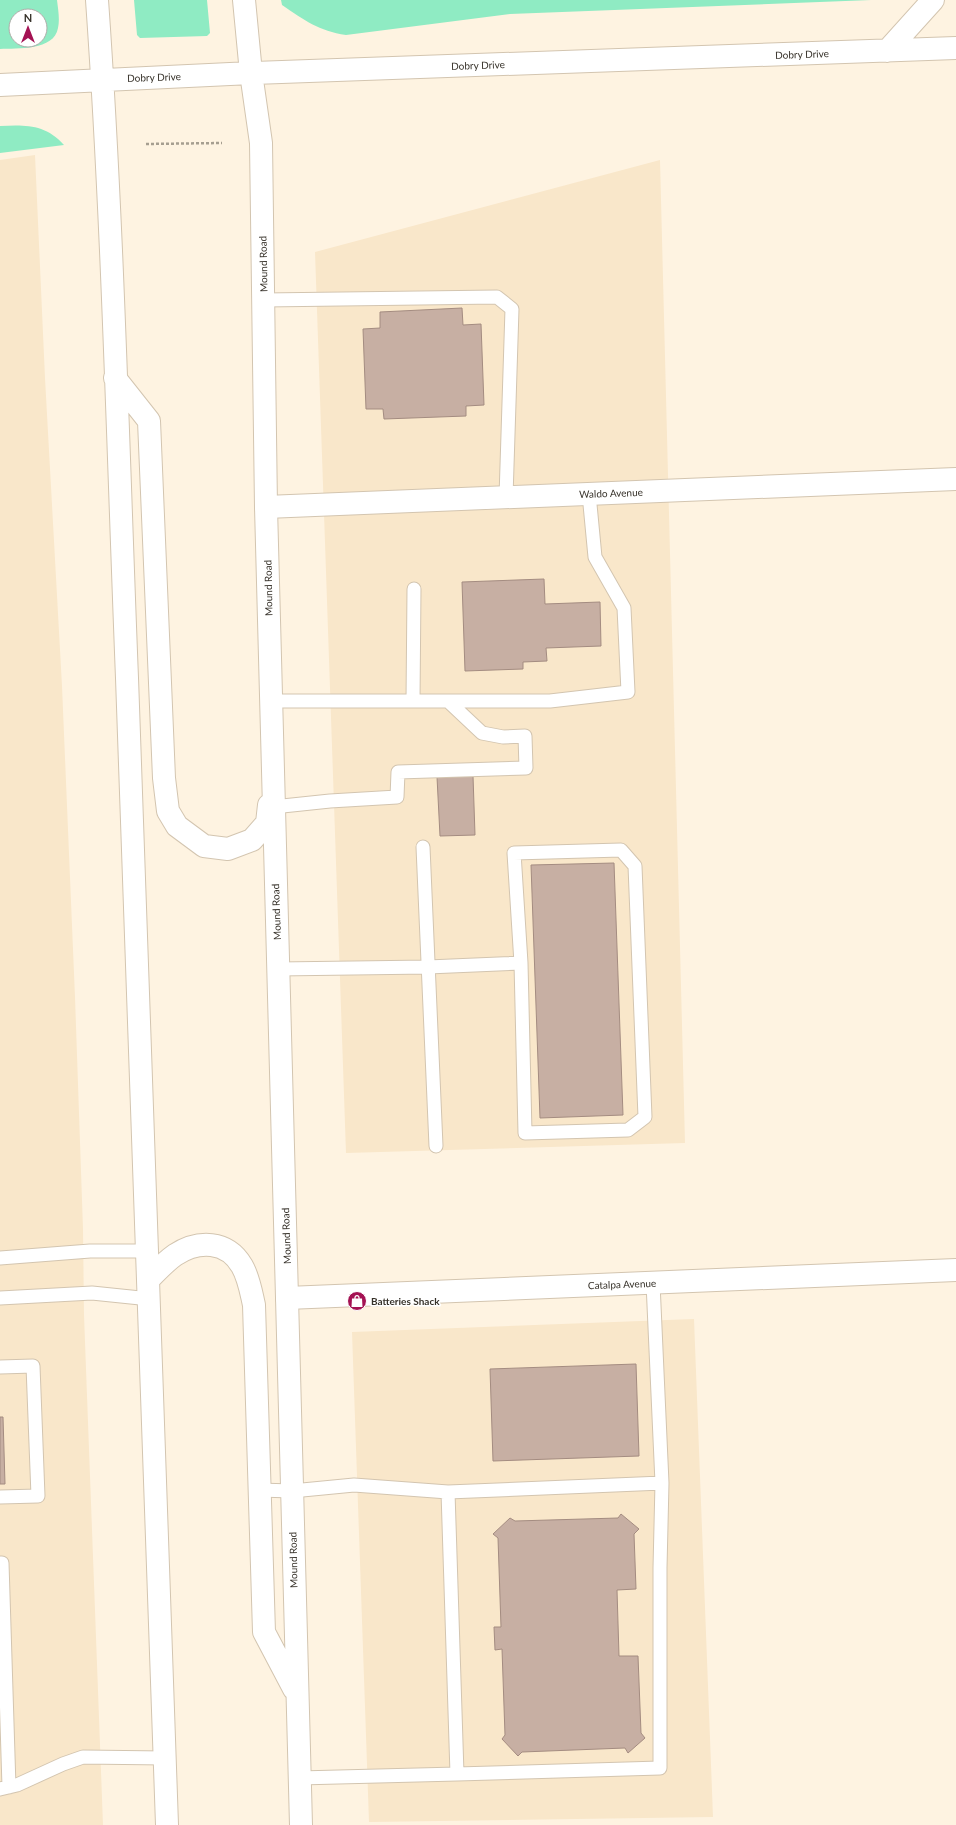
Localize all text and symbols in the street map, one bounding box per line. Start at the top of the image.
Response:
north arrow [8,8,48,48]
text: N [24,11,32,24]
street label: Dobry Drive [775,47,829,61]
street label: Dobry Drive [451,58,505,72]
street label: Dobry Drive [127,70,181,84]
street label: Mound Road [257,236,269,292]
street label: Waldo Avenue [579,486,643,500]
street label: Mound Road [262,560,274,616]
street label: Mound Road [269,884,283,940]
street label: Mound Road [279,1208,293,1264]
street label: Catalpa Avenue [588,1277,656,1291]
shop icon: Batteries Shack [346,1290,368,1312]
place label: Batteries Shack [371,1295,440,1307]
street label: Mound Road [287,1532,299,1588]

